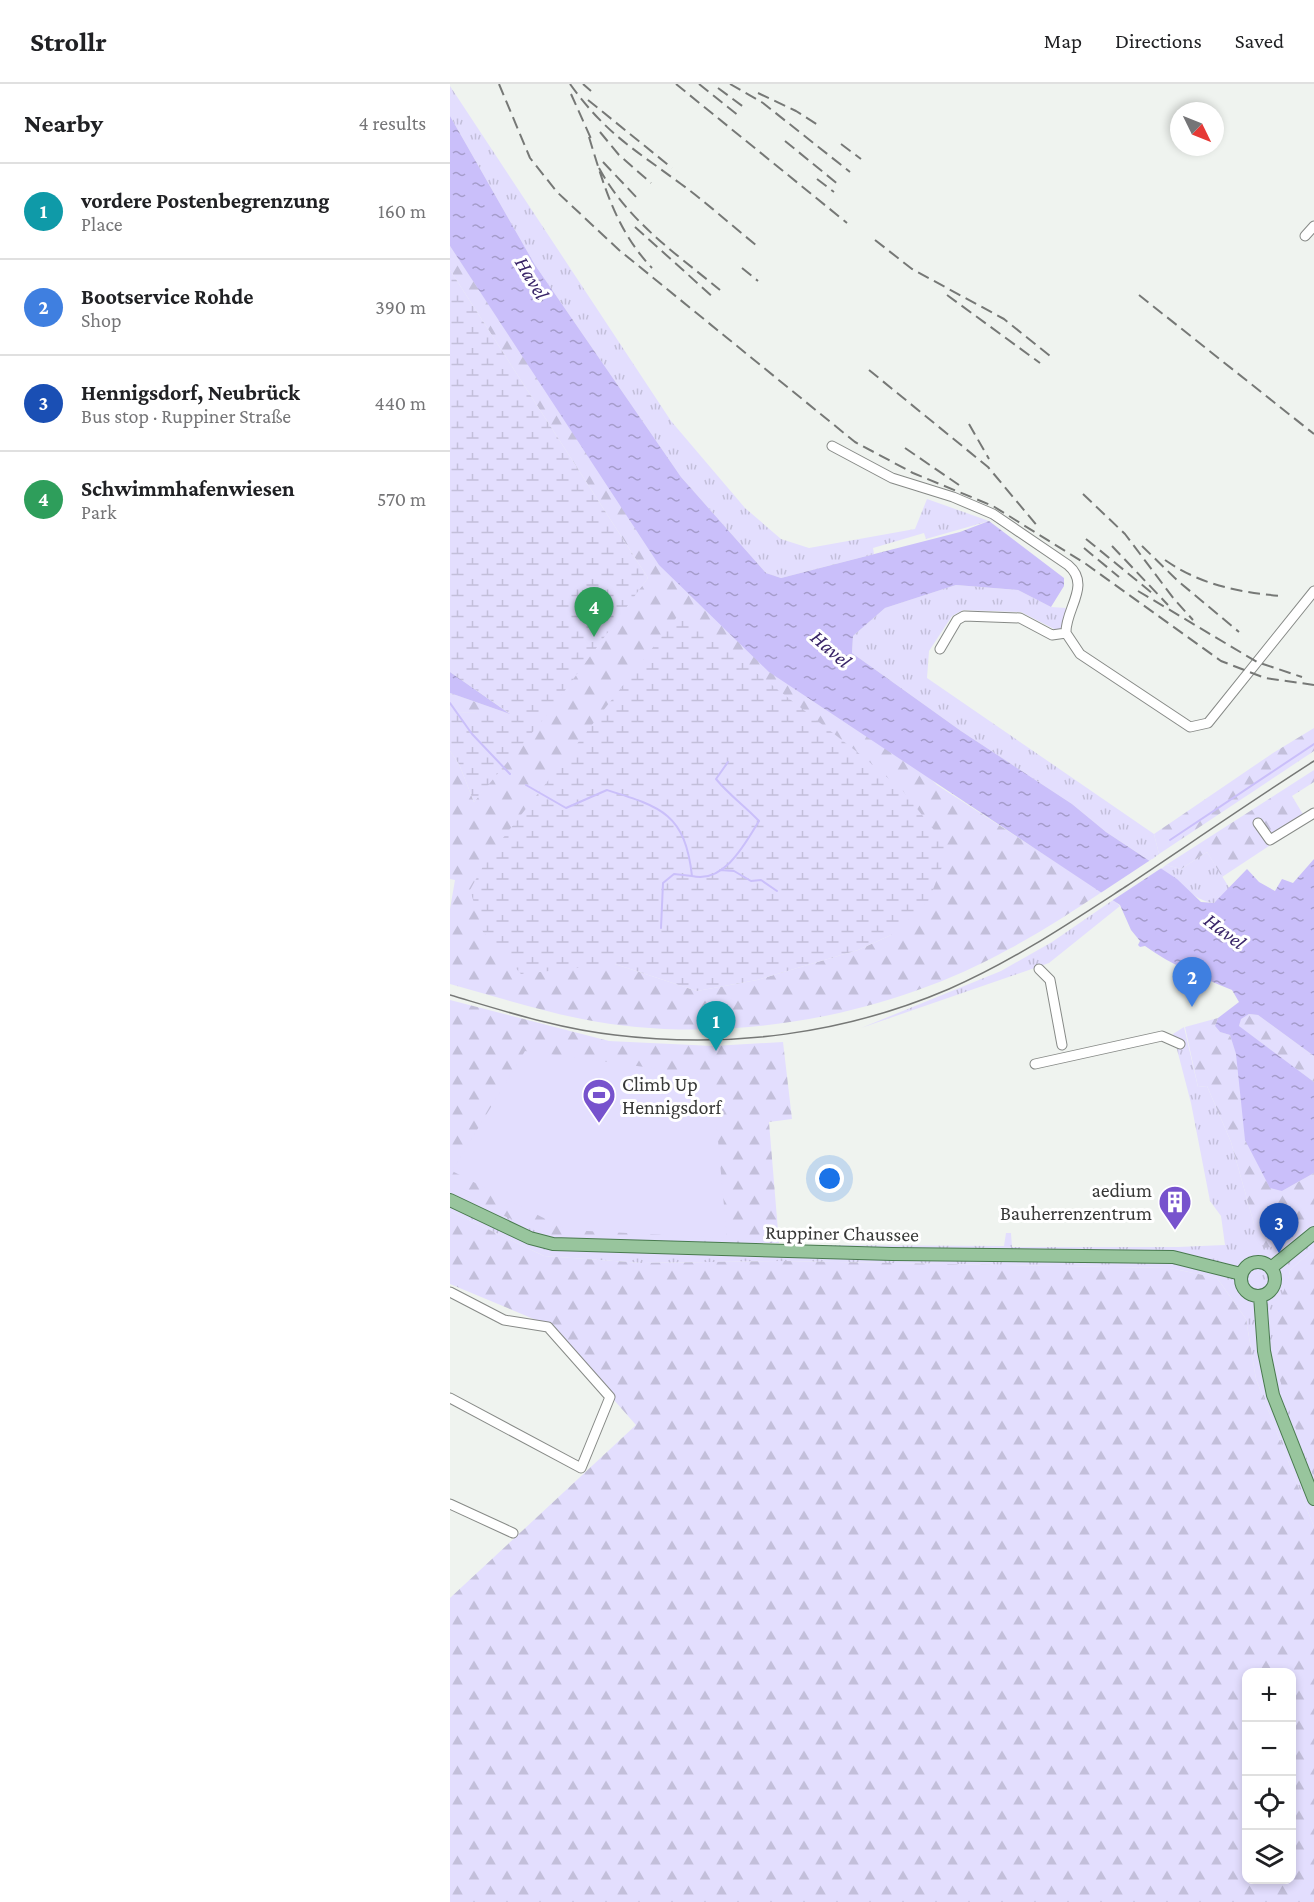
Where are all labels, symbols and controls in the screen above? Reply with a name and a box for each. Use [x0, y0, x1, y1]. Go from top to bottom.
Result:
text: Strollr [30, 26, 107, 57]
text: Map [1044, 29, 1082, 53]
text: Directions [1115, 29, 1202, 53]
text: Saved [1235, 29, 1284, 53]
north arrow [1170, 102, 1224, 156]
text: Nearby [24, 109, 103, 138]
text: 4 results [359, 112, 426, 134]
text: vordere Postenbegrenzung [81, 188, 329, 213]
text: 1 [40, 200, 47, 222]
text: 160 m [378, 200, 426, 222]
text: Place [81, 213, 123, 235]
water label: Havel [510, 252, 554, 304]
text: Bootservice Rohde [81, 284, 254, 309]
text: 2 [38, 296, 49, 318]
text: 390 m [375, 296, 426, 318]
text: Shop [81, 309, 122, 331]
text: Hennigsdorf, Neubrück [81, 380, 300, 405]
text: 3 [39, 392, 48, 414]
text: 440 m [374, 392, 426, 414]
text: Bus stop · Ruppiner Straße [81, 405, 291, 427]
text: Schwimmhafenwiesen [81, 476, 295, 501]
text: 4 [38, 488, 49, 510]
text: 570 m [377, 488, 426, 510]
text: Park [81, 501, 117, 523]
pin: 4 [574, 588, 614, 637]
water label: Havel [806, 625, 857, 674]
water label: Havel [1200, 908, 1251, 955]
pin: 2 [1172, 958, 1212, 1007]
pin: 1 [696, 1002, 736, 1051]
place label: Climb Up Hennigsdorf [622, 1073, 723, 1119]
sports icon: Climb Up Hennigsdorf [581, 1077, 617, 1124]
your location [815, 1164, 844, 1193]
place label: aedium Bauherrenzentrum [1000, 1179, 1152, 1224]
building icon: aedium Bauherrenzentrum [1157, 1184, 1193, 1231]
pin: 3 [1260, 1204, 1298, 1253]
street label: Ruppiner Chaussee [765, 1221, 919, 1246]
map controls [1242, 1668, 1296, 1884]
button: + [1242, 1668, 1296, 1722]
button: − [1242, 1722, 1296, 1776]
button: locate [1242, 1776, 1296, 1830]
button: layers [1242, 1830, 1296, 1884]

